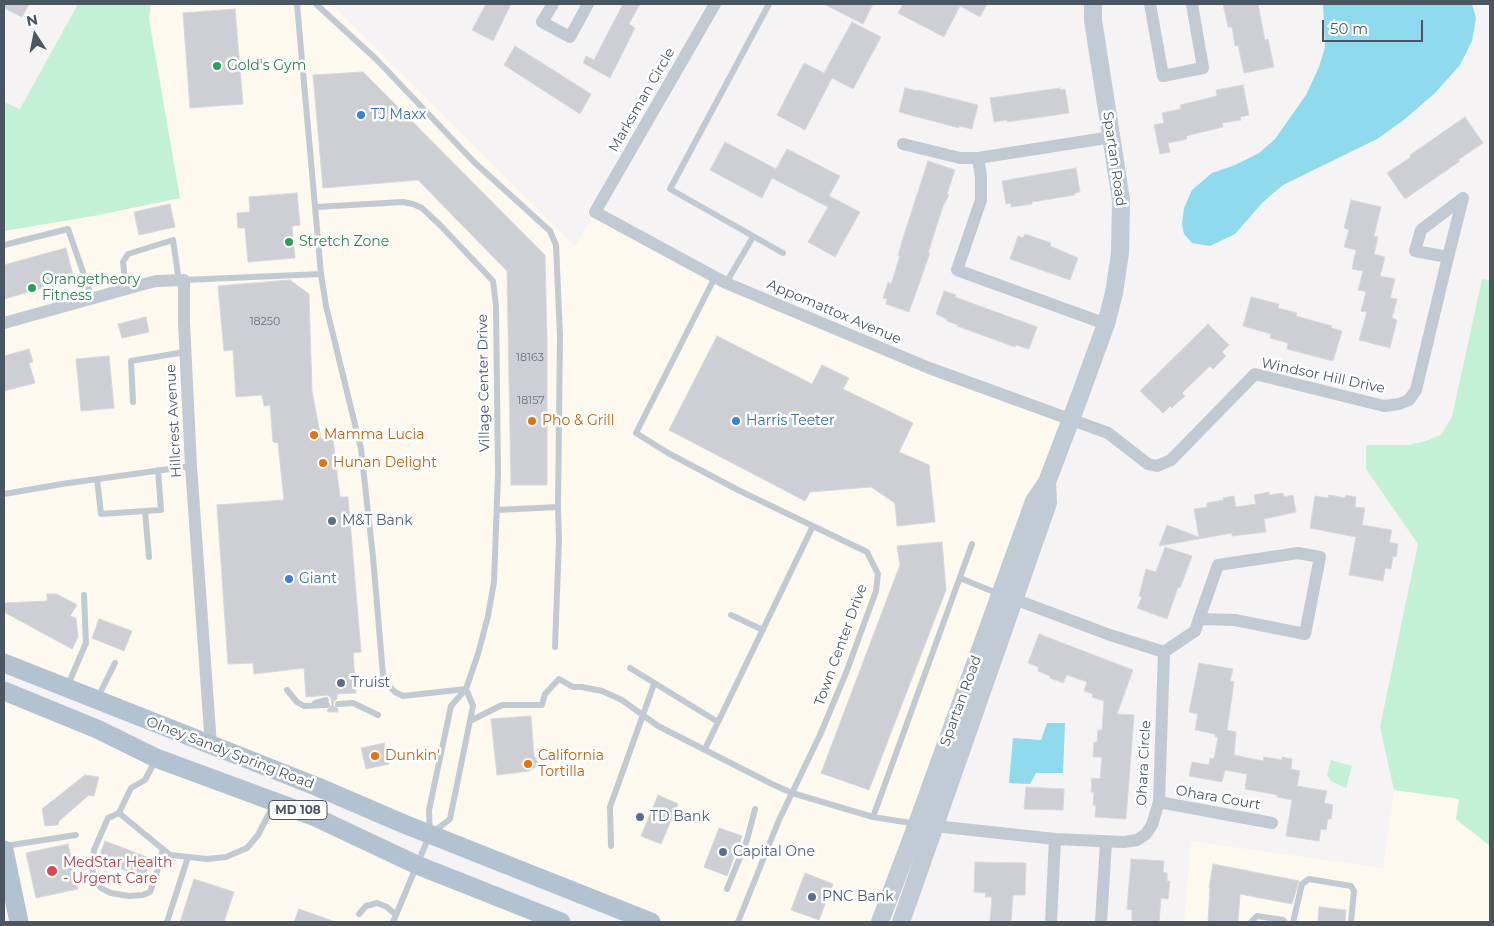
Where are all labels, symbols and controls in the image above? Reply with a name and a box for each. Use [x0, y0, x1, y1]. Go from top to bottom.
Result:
north arrow [10, 10, 60, 60]
text: N [25, 10, 39, 30]
scale bar [1324, 10, 1425, 42]
text: 50 m [1330, 19, 1368, 38]
street label: Marksman Circle [605, 45, 679, 155]
place label: Gold's Gym [227, 58, 306, 74]
marker: Gold's Gym [211, 60, 223, 72]
place label: TJ Maxx [371, 107, 426, 123]
marker: TJ Maxx [355, 109, 367, 121]
street label: Spartan Road [1099, 111, 1129, 207]
place label: Stretch Zone [299, 234, 389, 250]
marker: Stretch Zone [283, 236, 295, 248]
place label: Orangetheory Fitness [42, 272, 140, 304]
street label: Appomattox Avenue [764, 276, 904, 348]
marker: Orangetheory Fitness [26, 282, 38, 294]
street label: Village Center Drive [474, 314, 494, 452]
house number: 18250 [250, 315, 280, 329]
house number: 18163 [516, 351, 544, 365]
street label: Windsor Hill Drive [1260, 355, 1386, 397]
street label: Hillcrest Avenue [163, 364, 185, 478]
house number: 18157 [517, 394, 545, 408]
place label: Pho & Grill [542, 413, 615, 429]
place label: Harris Teeter [746, 413, 835, 429]
marker: Pho & Grill [526, 415, 538, 427]
marker: Harris Teeter [730, 415, 742, 427]
place label: Mamma Lucia [324, 427, 425, 443]
marker: Mamma Lucia [308, 429, 320, 441]
place label: Hunan Delight [333, 455, 437, 471]
marker: Hunan Delight [317, 457, 329, 469]
place label: M&T Bank [342, 513, 413, 529]
marker: M&T Bank [326, 515, 338, 527]
place label: Giant [299, 571, 337, 587]
marker: Giant [283, 573, 295, 585]
street label: Town Center Drive [811, 582, 871, 708]
street label: Spartan Road [937, 653, 985, 749]
place label: Truist [351, 675, 390, 691]
marker: Truist [335, 677, 347, 689]
street label: Olney Sandy Spring Road [144, 713, 316, 793]
street label: Ohara Circle [1133, 720, 1155, 806]
place label: Dunkin' [385, 748, 440, 764]
place label: California Tortilla [538, 748, 604, 780]
marker: Dunkin' [369, 750, 381, 762]
marker: California Tortilla [522, 758, 534, 770]
street label: Ohara Court [1174, 782, 1262, 814]
road number: MD 108 [269, 800, 327, 820]
place label: TD Bank [650, 809, 710, 825]
marker: TD Bank [634, 811, 646, 823]
place label: Capital One [733, 844, 815, 860]
marker: Capital One [717, 846, 729, 858]
place label: MedStar Health - Urgent Care [63, 855, 173, 888]
marker: MedStar Health - Urgent Care [45, 864, 59, 878]
place label: PNC Bank [822, 889, 894, 905]
marker: PNC Bank [806, 891, 818, 903]

